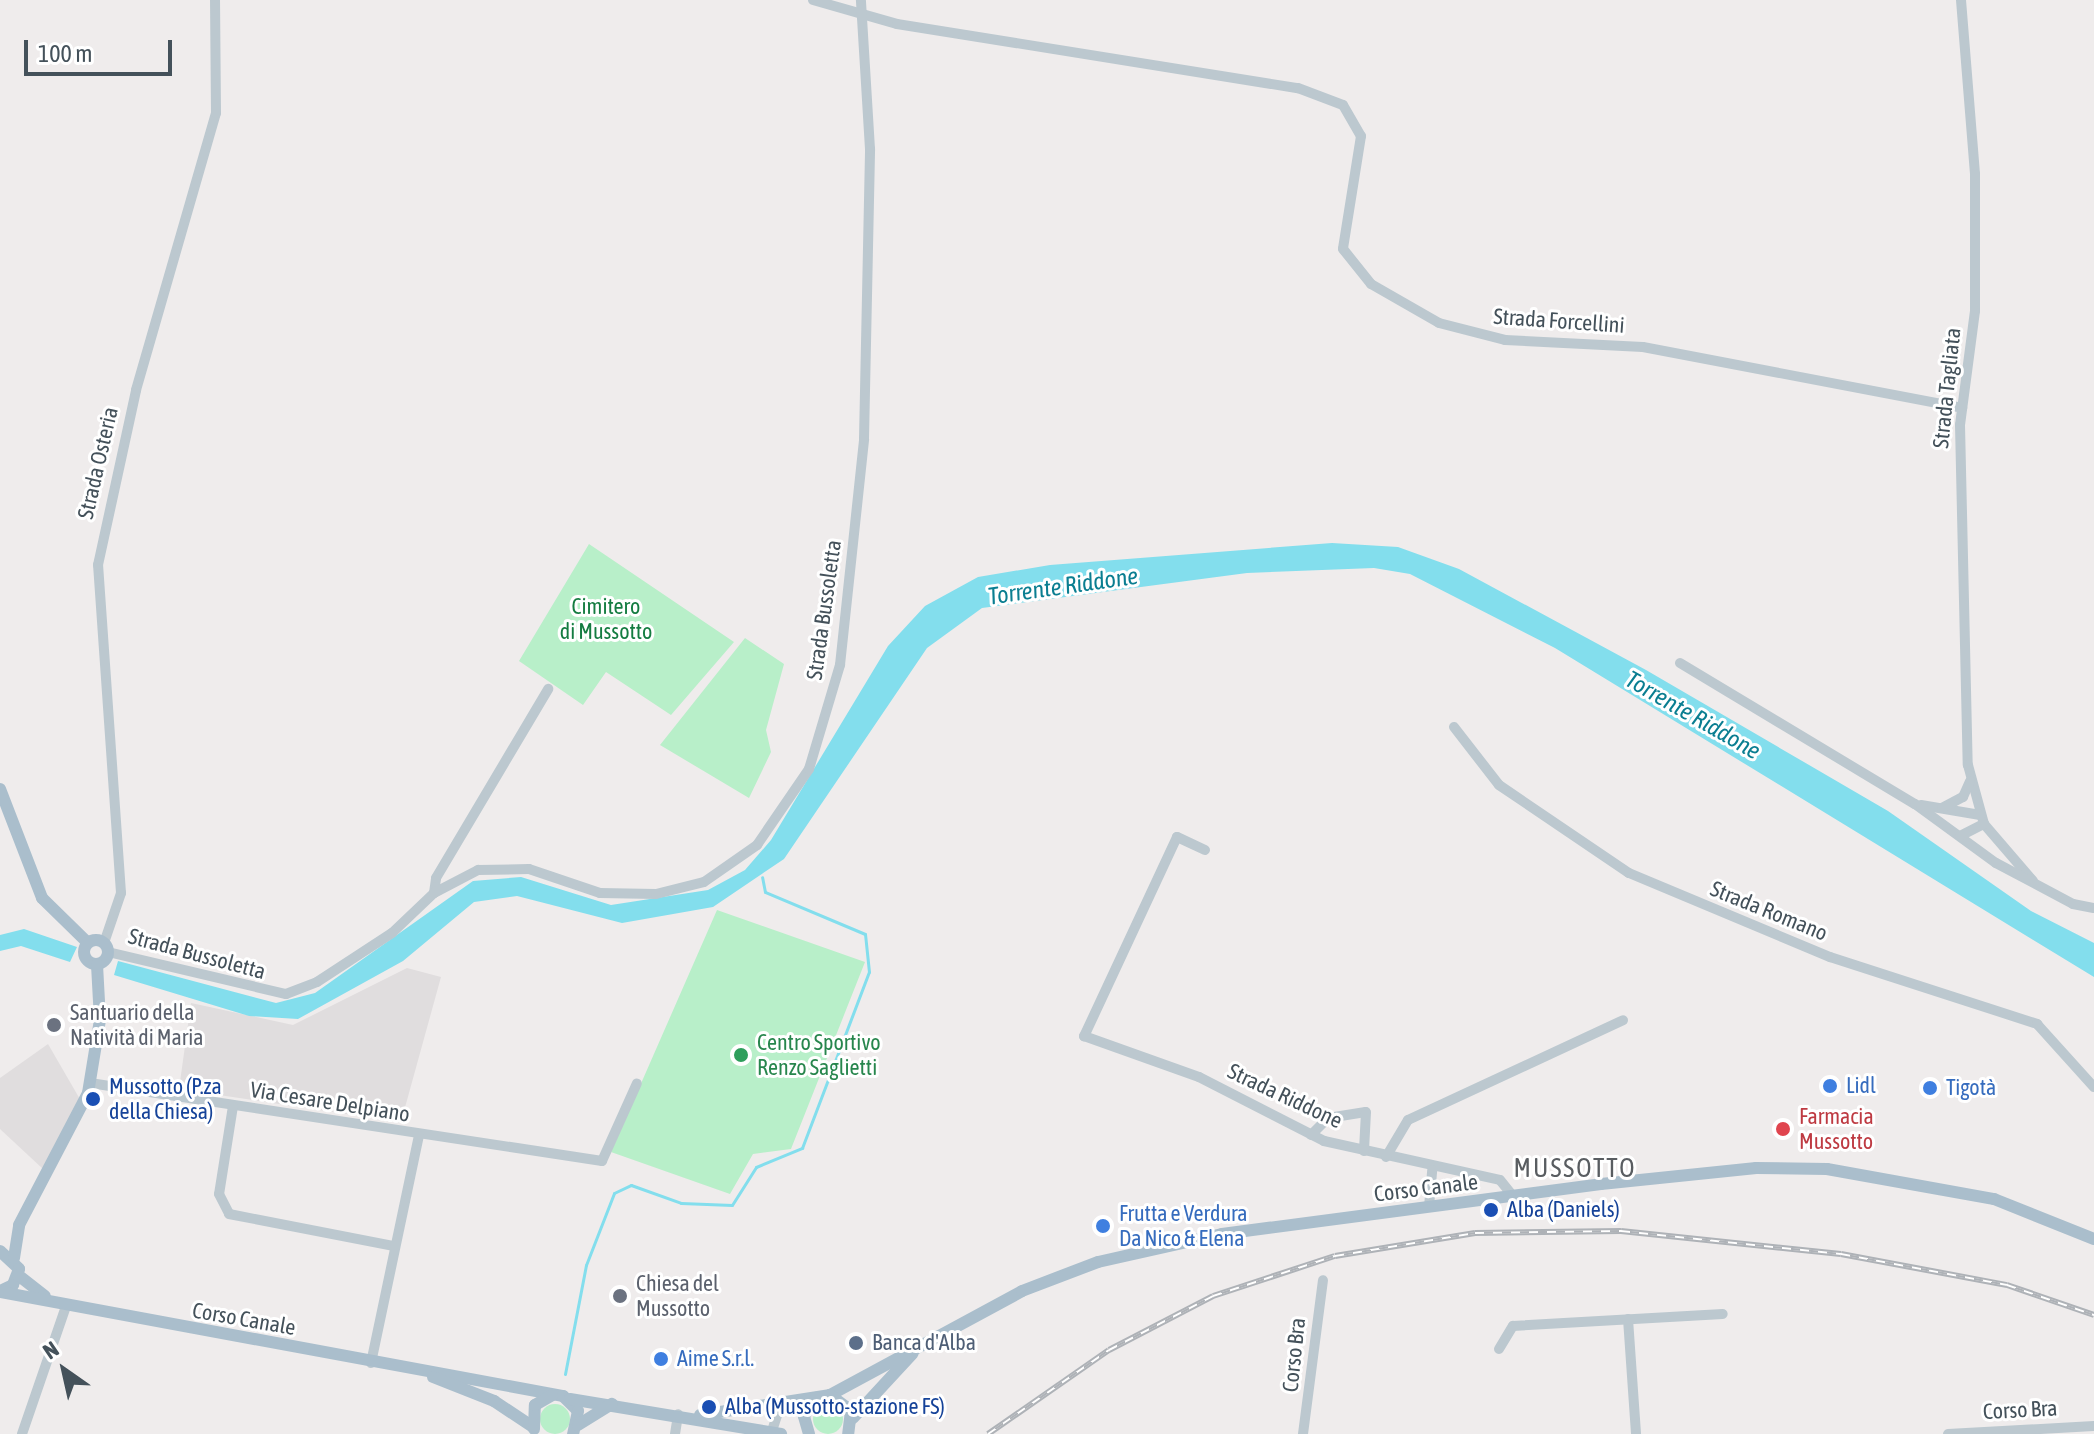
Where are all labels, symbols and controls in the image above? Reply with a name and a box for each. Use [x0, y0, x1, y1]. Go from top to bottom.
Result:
scale bar [28, 24, 176, 74]
text: 100 m [38, 40, 92, 67]
street label: Strada Forcellini [1493, 303, 1625, 339]
street label: Strada Tagliata [1928, 326, 1966, 450]
street label: Strada Osteria [72, 404, 124, 522]
street label: Strada Bussoletta [801, 538, 847, 682]
water label: Torrente Riddone [986, 561, 1140, 611]
park label: Cimitero di Mussotto [560, 593, 652, 644]
water label: Torrente Riddone [1620, 665, 1766, 765]
street label: Strada Romano [1707, 876, 1831, 946]
street label: Strada Bussoletta [126, 923, 268, 985]
place label: Santuario della Natività di Maria [70, 999, 204, 1050]
marker: Santuario della Natività di Maria [45, 1016, 63, 1034]
place label: Centro Sportivo Renzo Saglietti [757, 1029, 881, 1080]
marker: Centro Sportivo Renzo Saglietti [732, 1046, 750, 1064]
street label: Strada Riddone [1223, 1058, 1347, 1134]
place label: Mussotto (P.za della Chiesa) [109, 1073, 222, 1124]
place label: Lidl [1846, 1073, 1876, 1099]
place label: Tigotà [1946, 1075, 1996, 1101]
street label: Via Cesare Delpiano [248, 1076, 412, 1128]
marker: Lidl [1821, 1077, 1839, 1095]
marker: Tigotà [1921, 1079, 1939, 1097]
marker: Mussotto (P.za della Chiesa) [84, 1090, 102, 1108]
place label: Farmacia Mussotto [1799, 1103, 1874, 1154]
marker: Farmacia Mussotto [1774, 1120, 1792, 1138]
district label: MUSSOTTO [1514, 1153, 1636, 1185]
street label: Corso Canale [1373, 1169, 1479, 1207]
place label: Alba (Daniels) [1507, 1197, 1620, 1223]
place label: Frutta e Verdura Da Nico & Elena [1119, 1200, 1247, 1252]
marker: Alba (Daniels) [1482, 1201, 1500, 1219]
marker: Frutta e Verdura Da Nico & Elena [1094, 1217, 1112, 1235]
place label: Chiesa del Mussotto [636, 1270, 719, 1322]
marker: Chiesa del Mussotto [611, 1287, 629, 1305]
street label: Corso Canale [190, 1297, 298, 1341]
street label: Corso Bra [1277, 1317, 1311, 1393]
north arrow [24, 1330, 104, 1410]
place label: Banca d'Alba [872, 1330, 976, 1356]
marker: Banca d'Alba [847, 1334, 865, 1352]
text: N [38, 1336, 63, 1365]
place label: Aime S.r.l. [677, 1346, 754, 1372]
marker: Aime S.r.l. [652, 1350, 670, 1368]
place label: Alba (Mussotto-stazione FS) [725, 1394, 945, 1420]
street label: Corso Bra [1982, 1395, 2058, 1425]
marker: Alba (Mussotto-stazione FS) [700, 1398, 718, 1416]

